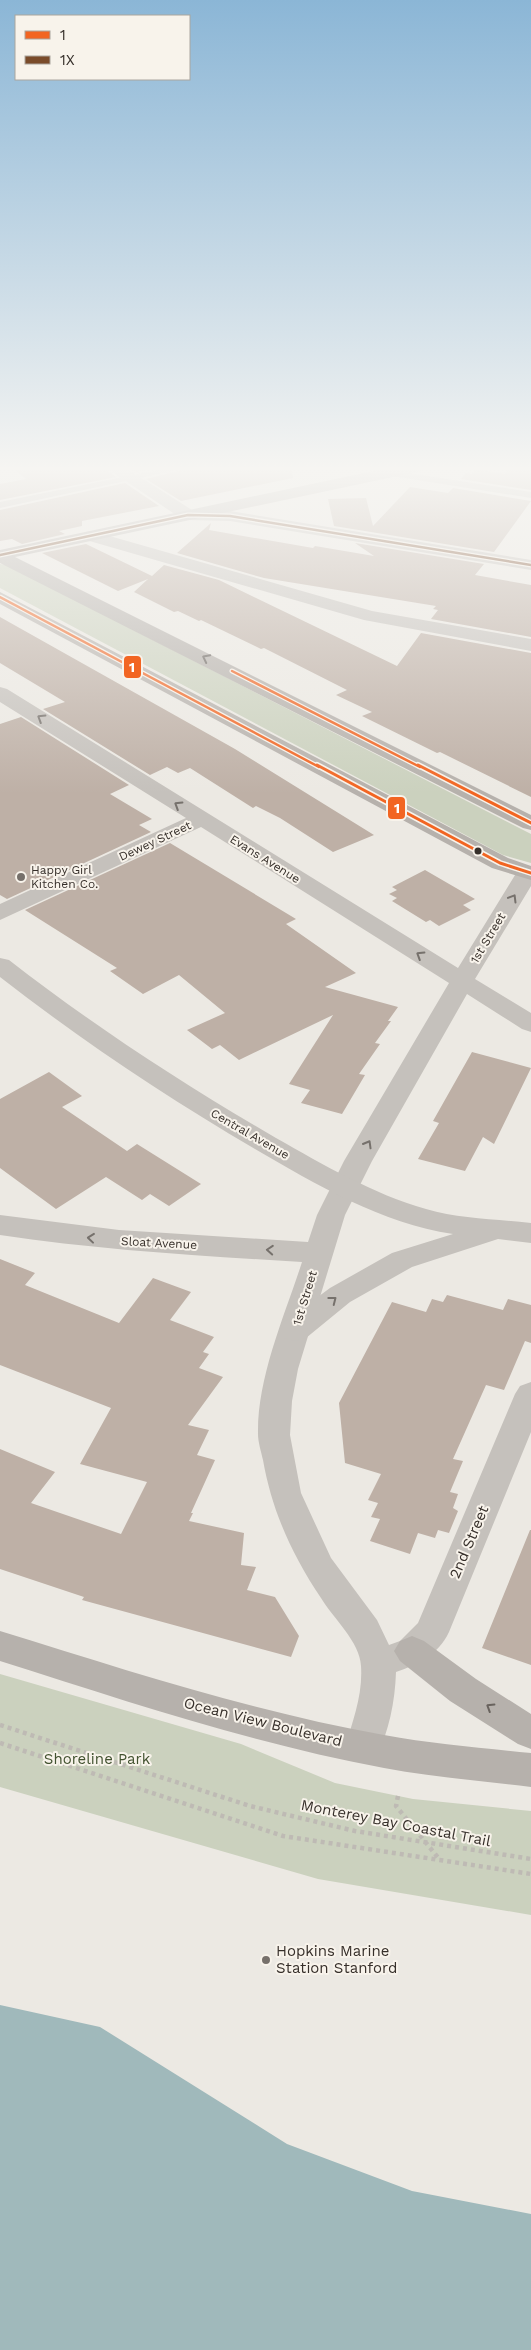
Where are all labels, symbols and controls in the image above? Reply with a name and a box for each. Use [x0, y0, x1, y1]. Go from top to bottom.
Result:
legend [15, 15, 190, 80]
text: 1 [60, 26, 66, 44]
text: 1X [60, 51, 75, 69]
one-way arrow [203, 654, 212, 664]
line badge: 1 [123, 655, 142, 679]
text: 1 [129, 659, 135, 675]
one-way arrow [37, 715, 46, 725]
line badge: 1 [387, 796, 406, 820]
text: 1 [394, 800, 400, 816]
one-way arrow [175, 801, 184, 811]
street label: Dewey Street [117, 818, 193, 864]
street label: Evans Avenue [227, 832, 303, 886]
unlabelled marker [473, 846, 483, 856]
place label: Happy Girl Kitchen Co. [31, 863, 98, 891]
marker: Happy Girl Kitchen Co. [15, 871, 27, 883]
one-way arrow [506, 895, 516, 904]
street label: 1st Street [468, 910, 508, 966]
one-way arrow [417, 952, 426, 962]
street label: Central Avenue [208, 1106, 292, 1162]
one-way arrow [362, 1140, 372, 1149]
one-way arrow [87, 1233, 95, 1244]
street label: Sloat Avenue [121, 1234, 197, 1252]
one-way arrow [266, 1244, 274, 1255]
street label: 1st Street [290, 1269, 320, 1327]
one-way arrow [328, 1297, 337, 1306]
street label: 2nd Street [446, 1502, 493, 1581]
street label: Ocean View Boulevard [182, 1694, 344, 1750]
one-way arrow [486, 1703, 495, 1713]
park label: Shoreline Park [44, 1750, 151, 1768]
street label: Monterey Bay Coastal Trail [300, 1796, 493, 1850]
place label: Hopkins Marine Station Stanford [276, 1942, 397, 1977]
marker: Hopkins Marine Station Stanford [260, 1954, 272, 1966]

